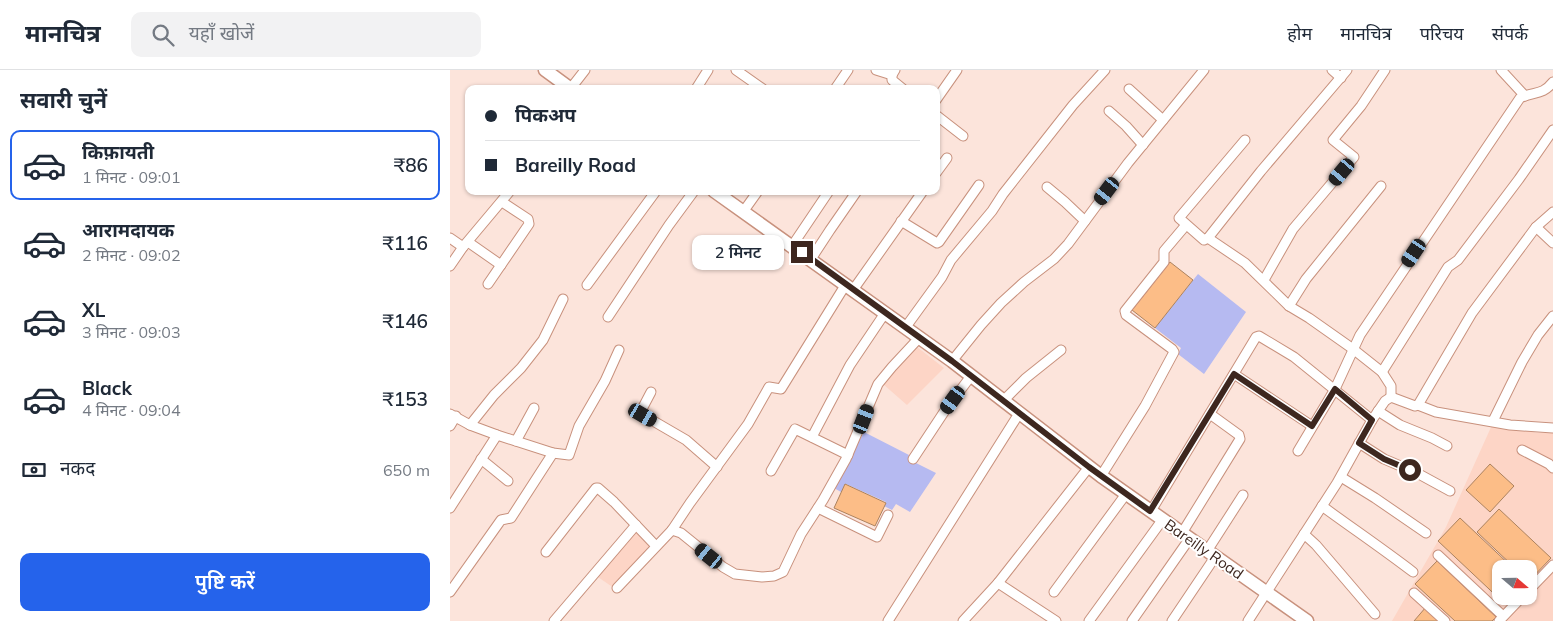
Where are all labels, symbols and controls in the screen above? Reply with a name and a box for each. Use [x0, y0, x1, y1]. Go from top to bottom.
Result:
search box [131, 12, 481, 57]
text: मानचित्र [25, 18, 101, 48]
icon: search [149, 21, 177, 49]
text: यहाँ खोजें [189, 21, 254, 45]
text: होम [1287, 22, 1312, 45]
text: मानचित्र [1340, 22, 1392, 45]
text: परिचय [1420, 22, 1464, 45]
text: संपर्क [1492, 22, 1528, 45]
text: सवारी चुनें [20, 86, 107, 114]
text: पिकअप [515, 103, 576, 127]
text: किफ़ायती [82, 140, 154, 164]
icon: car [22, 143, 67, 188]
text: ₹86 [394, 153, 428, 177]
text: Bareilly Road [515, 153, 636, 177]
car [1326, 156, 1357, 188]
text: 1 मिनट · 09:01 [82, 167, 181, 187]
car [1091, 175, 1122, 207]
text: आरामदायक [82, 218, 174, 242]
icon: car [22, 221, 67, 266]
text: ₹116 [382, 231, 428, 255]
callout: 2 मिनट [692, 234, 784, 270]
car [1399, 236, 1428, 270]
route end [791, 241, 813, 263]
text: 2 मिनट [715, 242, 761, 262]
text: 2 मिनट · 09:02 [82, 245, 181, 265]
text: XL [82, 298, 105, 322]
icon: car [22, 299, 67, 344]
text: ₹146 [382, 309, 428, 333]
text: 3 मिनट · 09:03 [82, 322, 181, 342]
text: Black [82, 376, 132, 400]
icon: car [22, 377, 67, 422]
car [938, 383, 967, 417]
text: ₹153 [382, 387, 428, 411]
text: 4 मिनट · 09:04 [82, 400, 181, 420]
car [626, 401, 659, 429]
car [851, 402, 876, 436]
icon: cash [20, 456, 48, 484]
text: नकद [60, 456, 95, 480]
route start [1399, 459, 1421, 481]
text: 650 m [383, 460, 430, 480]
street label: Bareilly Road [1161, 515, 1247, 583]
car [692, 541, 725, 571]
button: पुष्टि करें [20, 553, 430, 611]
north arrow [1492, 560, 1538, 605]
map controls [1492, 560, 1537, 605]

